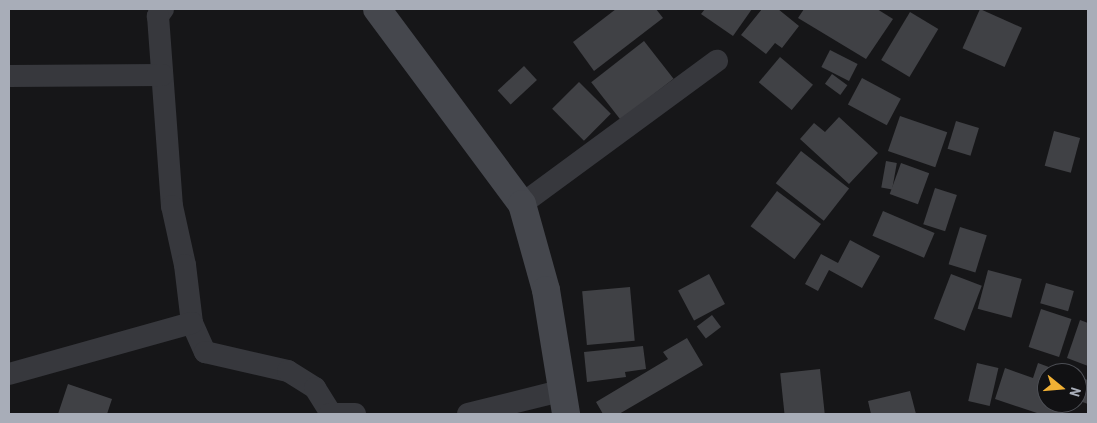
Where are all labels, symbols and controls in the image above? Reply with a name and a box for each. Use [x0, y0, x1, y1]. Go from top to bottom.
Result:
north arrow [1037, 363, 1087, 413]
text: N [1066, 386, 1084, 399]

